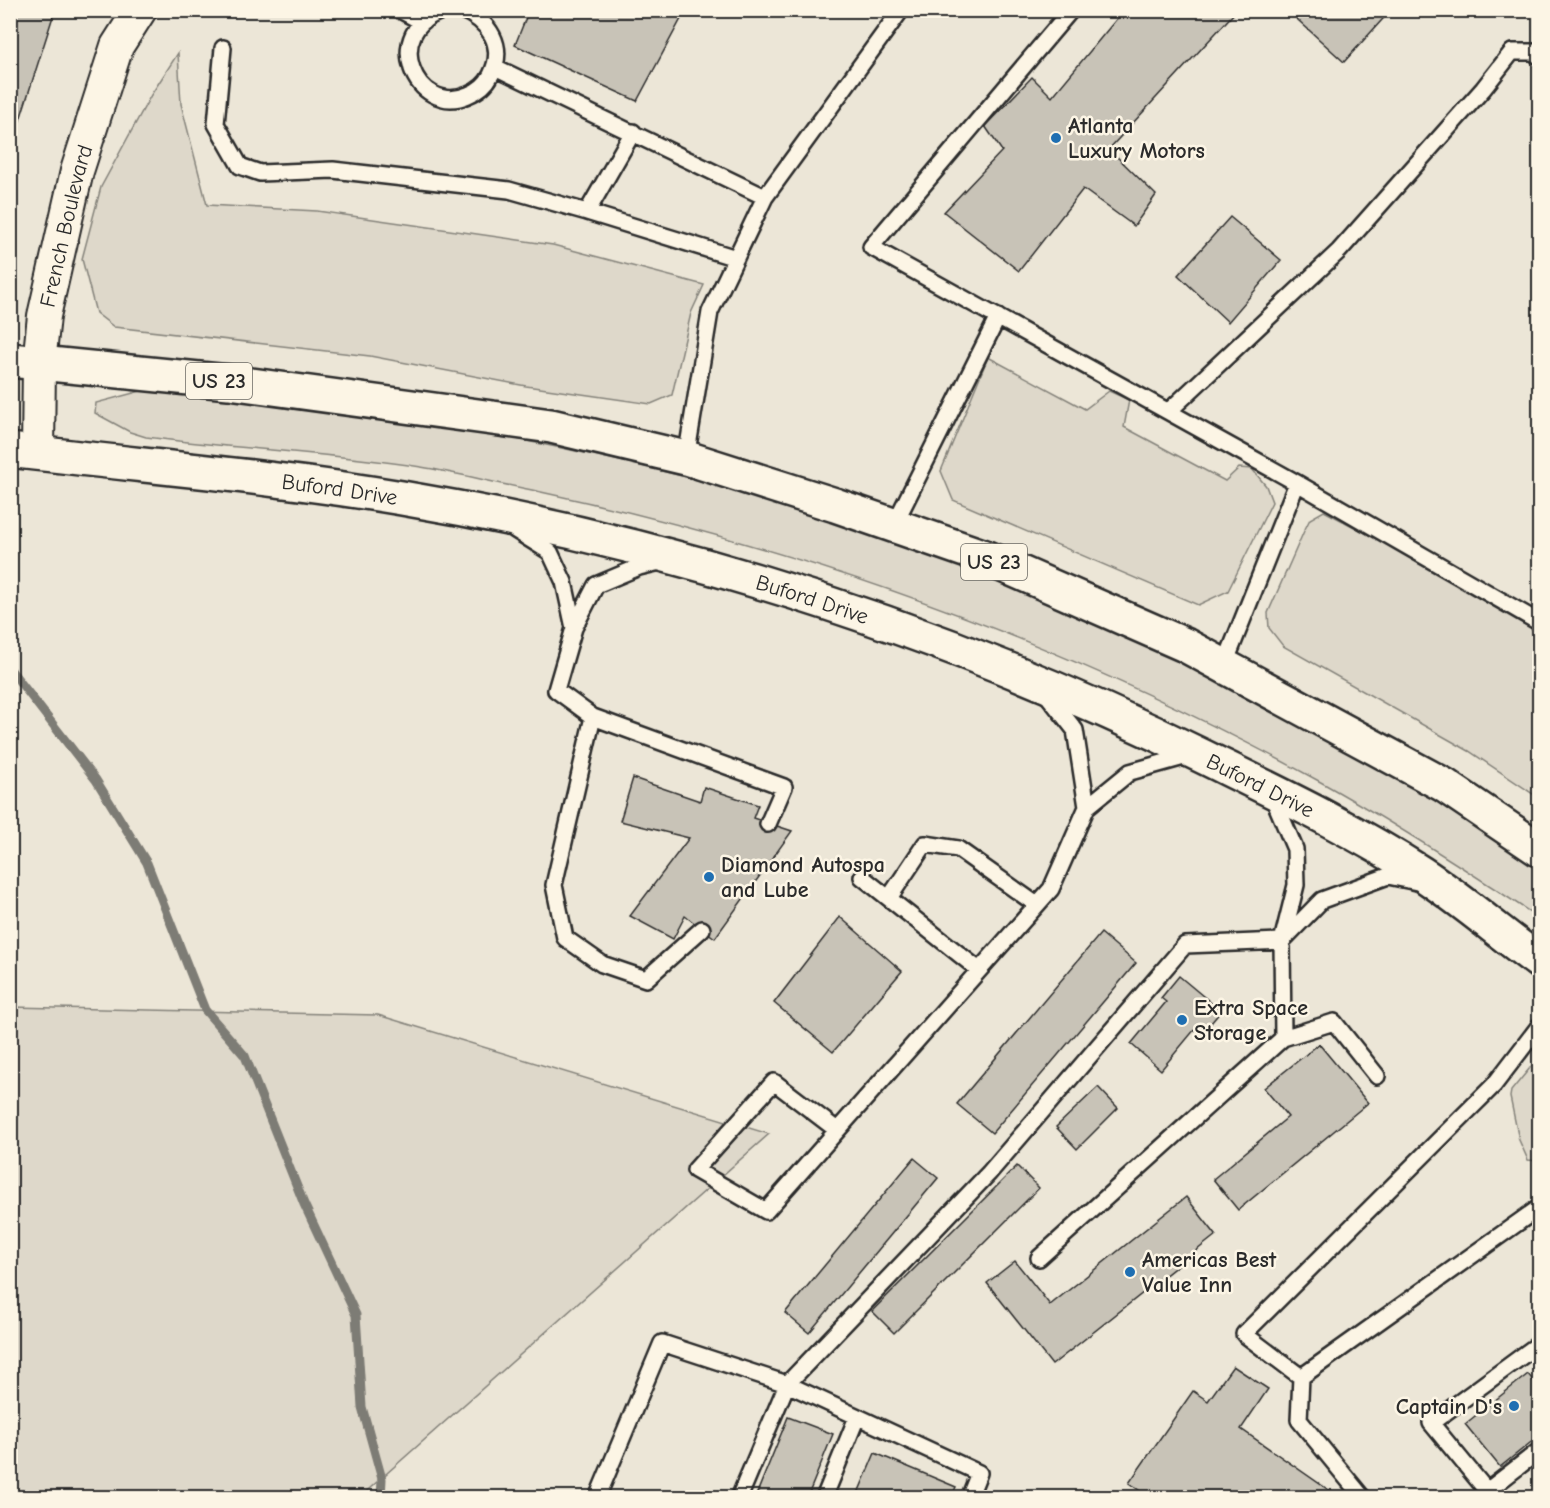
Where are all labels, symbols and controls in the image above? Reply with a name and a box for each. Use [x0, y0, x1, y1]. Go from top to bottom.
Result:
place label: Atlanta Luxury Motors [1068, 113, 1205, 164]
marker: Atlanta Luxury Motors [1049, 131, 1063, 145]
street label: French Boulevard [34, 141, 99, 310]
road number: US 23 [186, 363, 252, 399]
street label: Buford Drive [280, 469, 399, 511]
road number: US 23 [961, 544, 1027, 580]
street label: Buford Drive [753, 569, 872, 630]
street label: Buford Drive [1202, 748, 1318, 824]
place label: Diamond Autospa and Lube [721, 852, 885, 903]
marker: Diamond Autospa and Lube [702, 870, 716, 884]
place label: Extra Space Storage [1194, 995, 1308, 1046]
marker: Extra Space Storage [1175, 1013, 1189, 1027]
place label: Americas Best Value Inn [1142, 1247, 1277, 1298]
marker: Americas Best Value Inn [1123, 1265, 1137, 1279]
place label: Captain D's [1396, 1394, 1502, 1420]
marker: Captain D's [1507, 1399, 1521, 1413]

